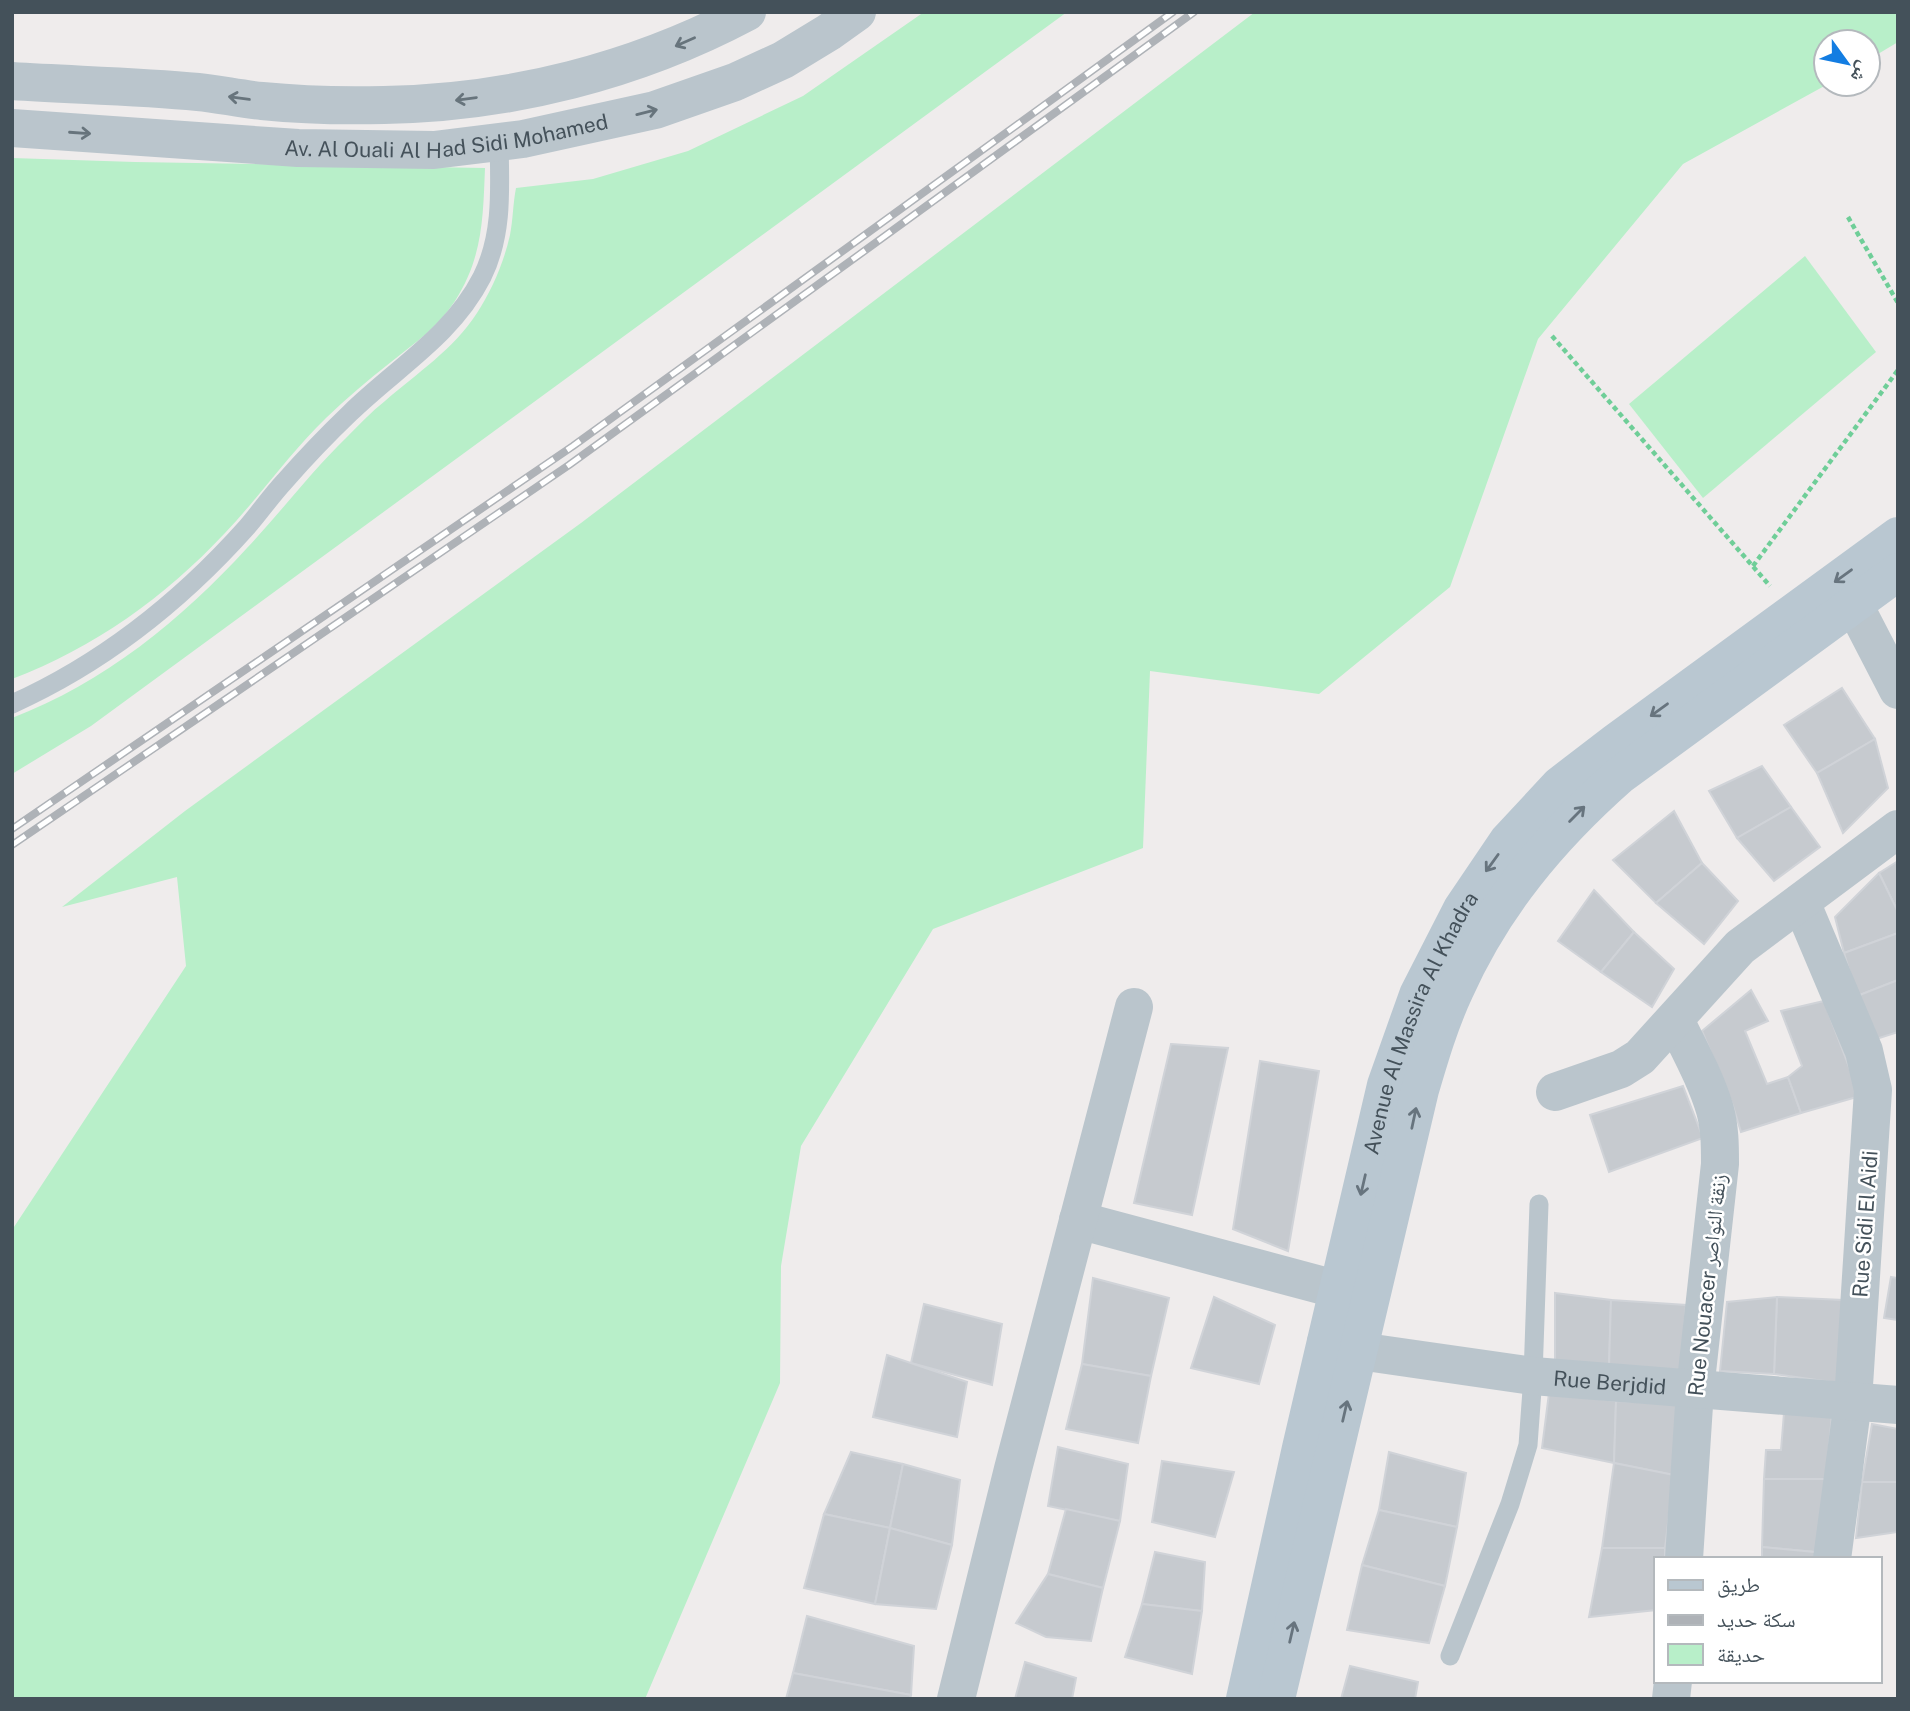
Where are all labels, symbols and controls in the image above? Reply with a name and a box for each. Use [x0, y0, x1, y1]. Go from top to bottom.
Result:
north arrow [1812, 28, 1882, 98]
one-way arrow [675, 36, 696, 49]
text: ش [1846, 57, 1876, 87]
one-way arrow [228, 91, 251, 104]
one-way arrow [455, 93, 478, 106]
one-way arrow [635, 105, 658, 118]
street label: Av. Al Ouali Al Had Sidi Mohamed [284, 108, 610, 163]
one-way arrow [69, 126, 92, 139]
one-way arrow [1834, 569, 1852, 584]
one-way arrow [1650, 703, 1669, 717]
one-way arrow [1568, 806, 1585, 823]
one-way arrow [1484, 853, 1499, 871]
street label: Avenue Al Massira Al Khadra [1358, 887, 1483, 1157]
one-way arrow [1407, 1107, 1421, 1130]
street label: Rue Sidi El Aidi [1847, 1150, 1883, 1298]
one-way arrow [1356, 1173, 1369, 1196]
street label: Rue Nouacer زنقة النواصر [1683, 1173, 1731, 1397]
street label: Rue Berjdid [1552, 1365, 1667, 1399]
one-way arrow [1339, 1400, 1352, 1423]
legend [1654, 1557, 1882, 1683]
text: طريق [1717, 1572, 1760, 1598]
text: سكة حديد [1717, 1607, 1796, 1632]
one-way arrow [1286, 1621, 1299, 1644]
text: حديقة [1717, 1642, 1765, 1667]

